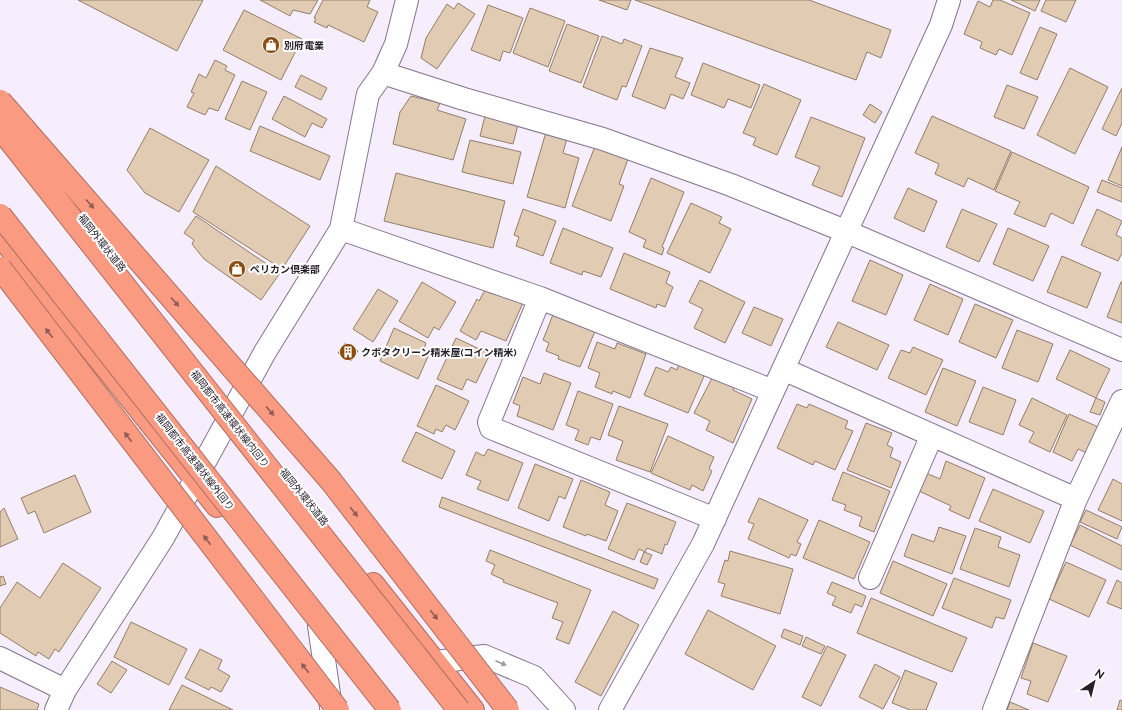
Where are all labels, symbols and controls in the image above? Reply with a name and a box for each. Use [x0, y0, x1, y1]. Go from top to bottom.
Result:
shop icon: 別府電業 [261, 35, 281, 55]
place label: 別府電業 [284, 40, 324, 51]
one-way arrow [85, 199, 94, 210]
street label: 福岡外環状道路 [76, 212, 128, 274]
shop icon: ペリカン倶楽部 [227, 259, 247, 279]
place label: ペリカン倶楽部 [250, 264, 320, 275]
one-way arrow [171, 297, 180, 308]
one-way arrow [45, 328, 53, 338]
building icon: クボタクリーン精米屋(コイン精米) [338, 342, 358, 362]
place label: クボタクリーン精米屋(コイン精米) [361, 347, 517, 358]
street label: 福岡都市高速環状線内回り [189, 368, 271, 470]
one-way arrow [265, 406, 274, 416]
street label: 福岡都市高速環状線外回り [154, 411, 236, 513]
one-way arrow [124, 431, 132, 442]
street label: 福岡外環状道路 [278, 466, 330, 528]
one-way arrow [350, 507, 359, 518]
one-way arrow [203, 535, 211, 545]
one-way arrow [430, 609, 438, 620]
one-way arrow [496, 661, 508, 667]
north arrow [1074, 662, 1114, 702]
one-way arrow [301, 663, 309, 674]
text: N [1092, 666, 1107, 682]

